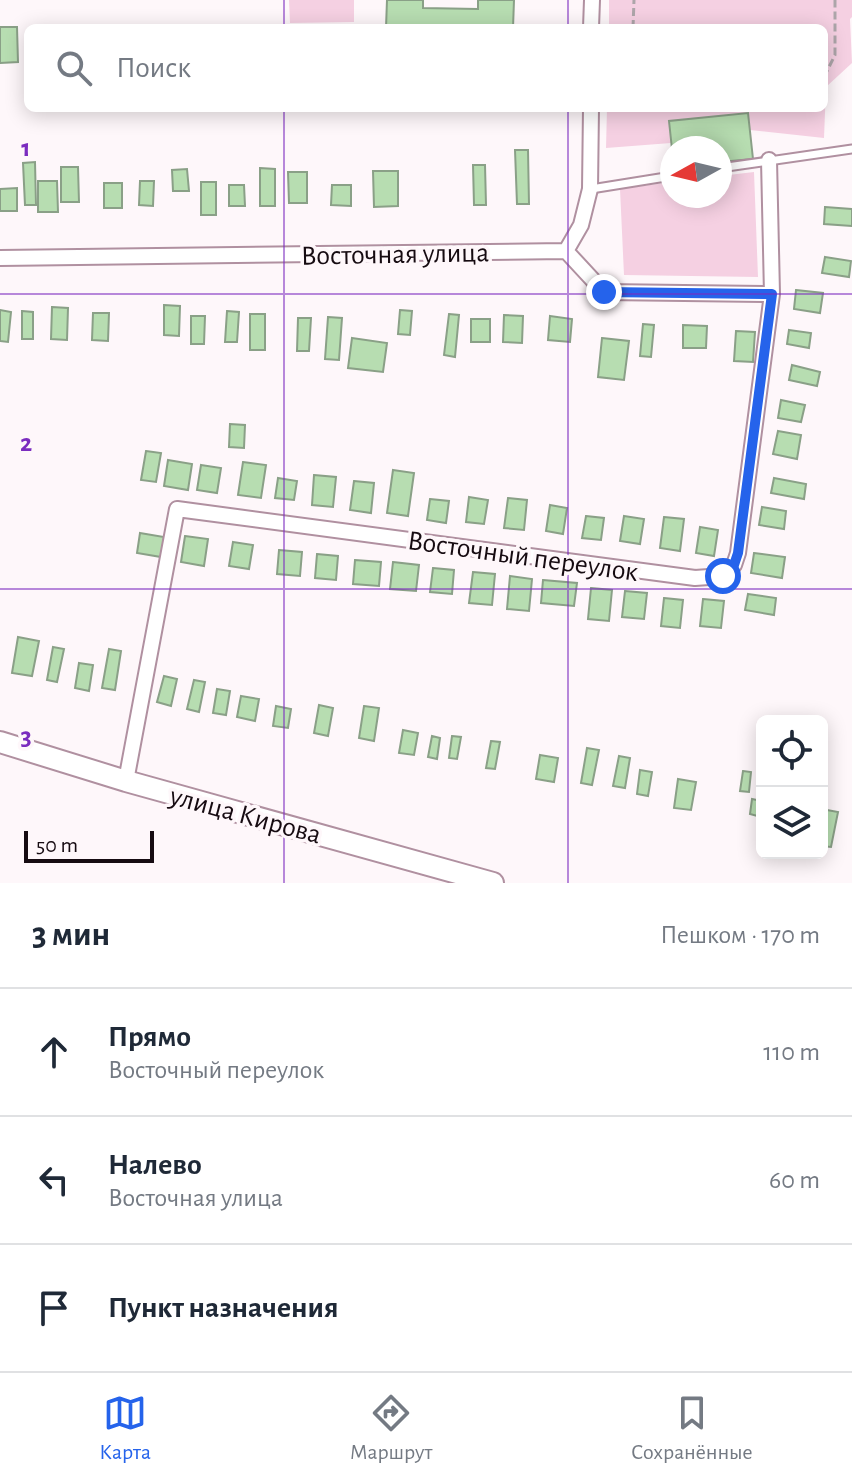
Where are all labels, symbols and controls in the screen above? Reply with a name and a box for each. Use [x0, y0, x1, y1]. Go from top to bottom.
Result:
search box [24, 24, 828, 112]
icon: search [52, 46, 96, 90]
text: Поиск [116, 53, 191, 83]
text: 1 [21, 135, 31, 161]
north arrow [660, 136, 732, 208]
street label: Восточная улица [301, 239, 490, 271]
route end [586, 274, 622, 310]
text: 2 [20, 430, 32, 456]
street label: Восточный переулок [406, 527, 640, 587]
route start [705, 558, 741, 594]
map controls [756, 715, 828, 859]
button: locate [756, 715, 828, 787]
text: 3 [20, 724, 32, 750]
street label: улица Кирова [166, 782, 324, 850]
button: layers [756, 787, 828, 859]
scale bar [24, 827, 154, 863]
text: 50 m [36, 834, 78, 856]
text: 3 мин [32, 918, 110, 952]
text: Пешком · 170 m [660, 922, 820, 948]
text: Прямо [108, 1022, 191, 1052]
icon: ahead [32, 1030, 76, 1074]
text: 110 m [763, 1039, 820, 1065]
text: Восточный переулок [108, 1057, 324, 1083]
text: Налево [108, 1150, 202, 1180]
icon: left [32, 1158, 76, 1202]
text: 60 m [769, 1167, 820, 1193]
text: Восточная улица [108, 1185, 283, 1211]
icon: arrive [32, 1286, 76, 1330]
text: Пункт назначения [108, 1293, 339, 1323]
tab: Карта [99, 1391, 151, 1465]
tab: Маршрут [350, 1391, 432, 1465]
tab: Сохранённые [631, 1391, 753, 1465]

